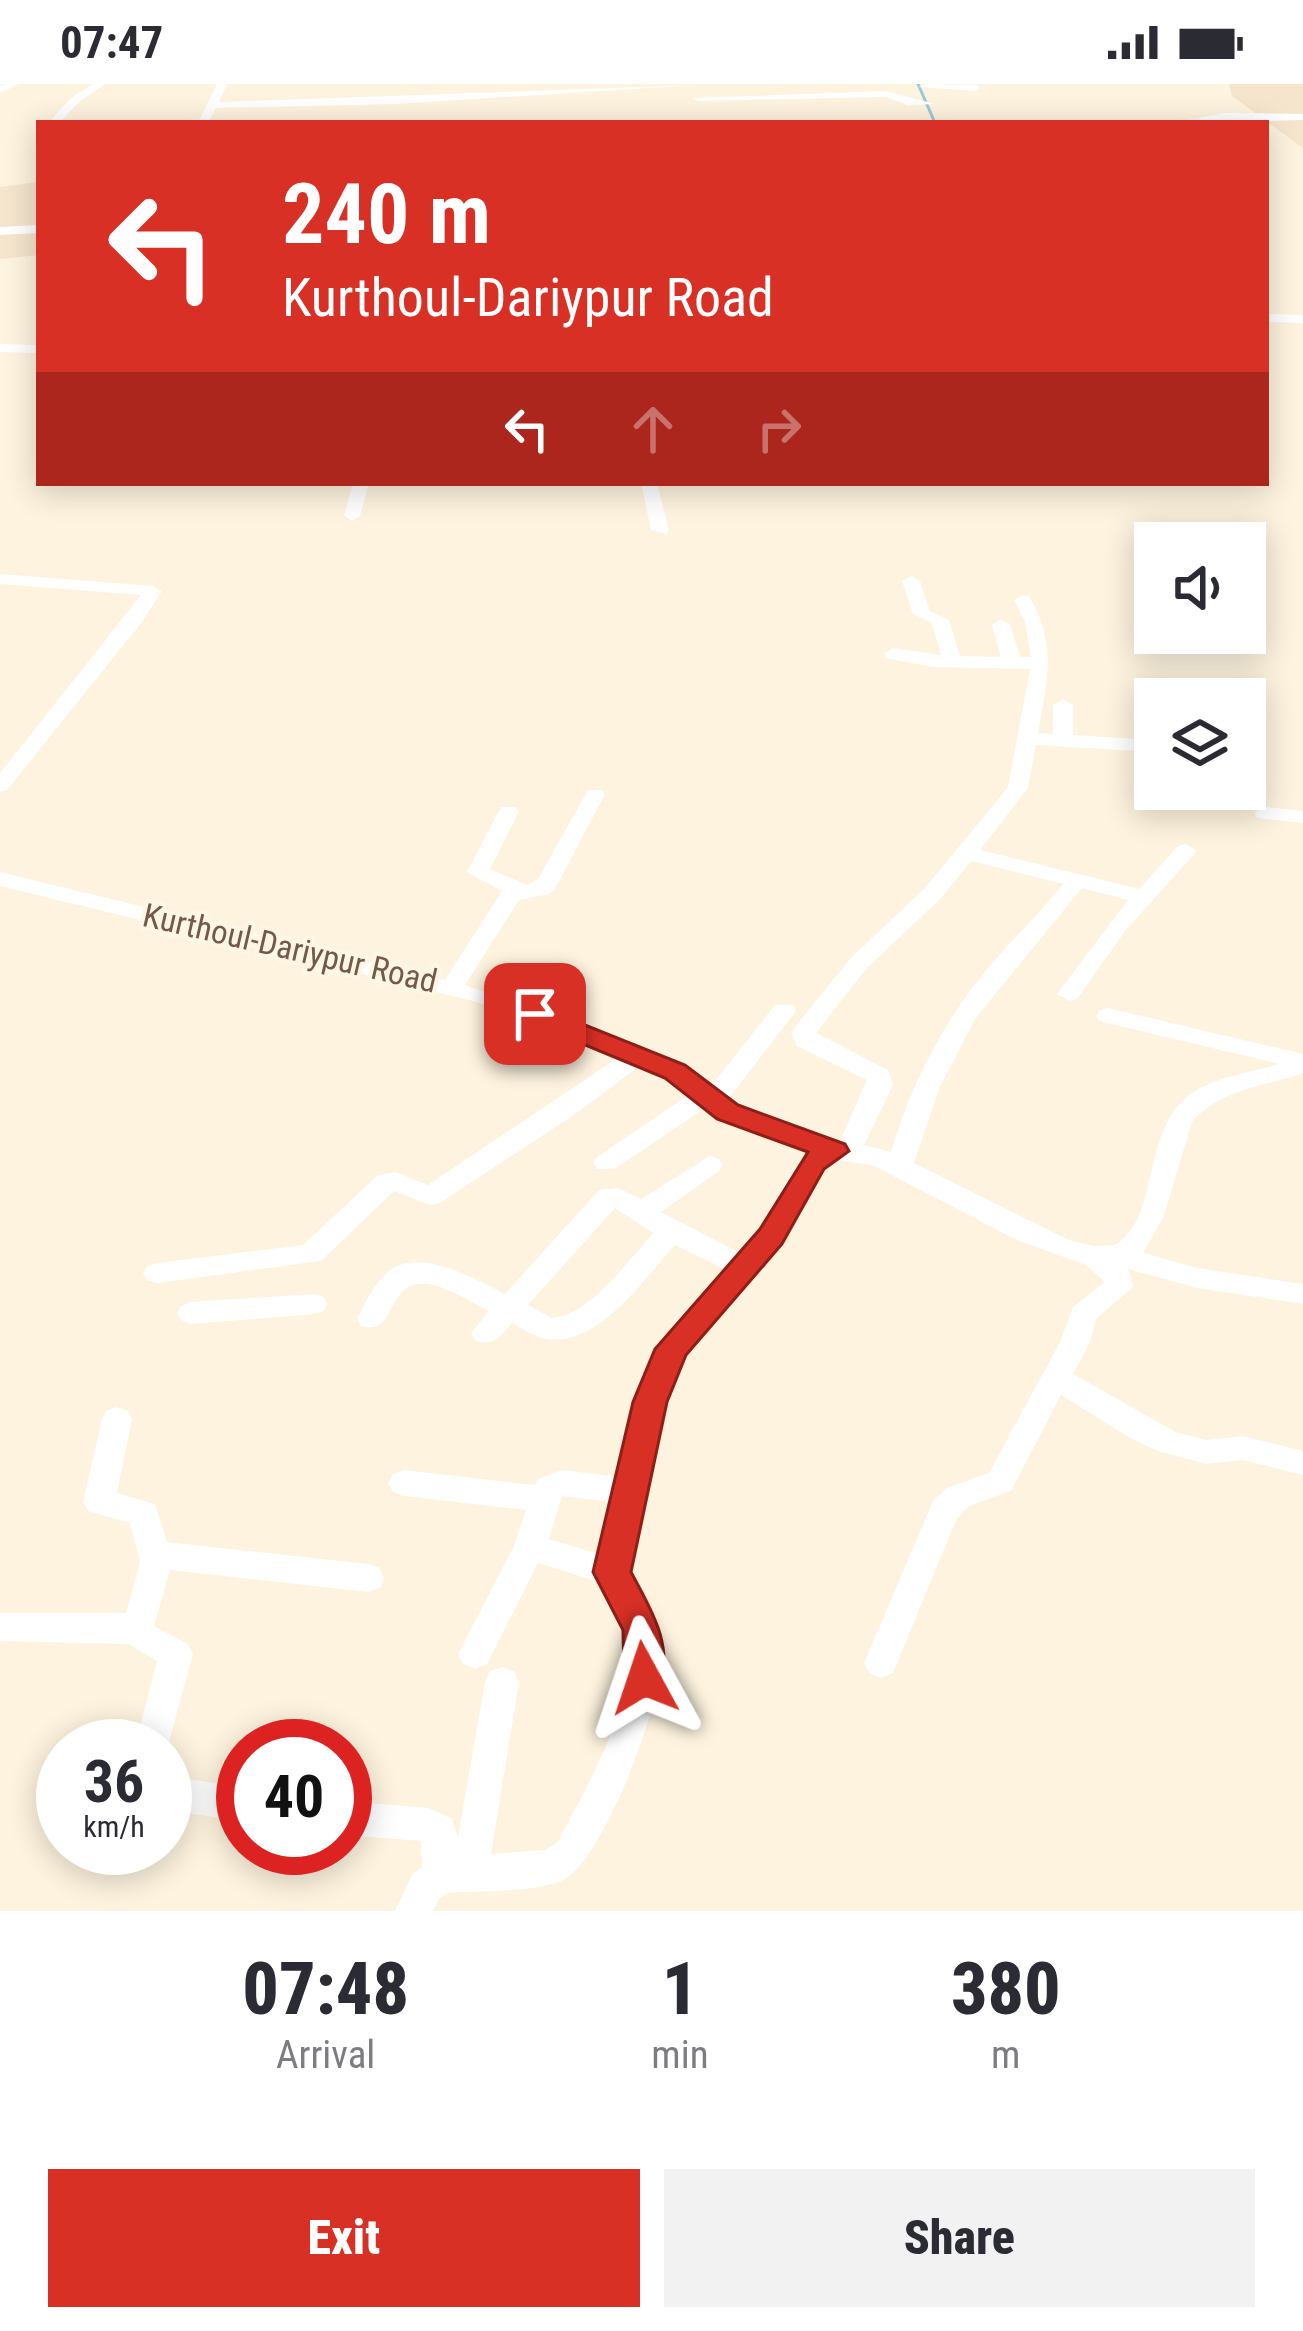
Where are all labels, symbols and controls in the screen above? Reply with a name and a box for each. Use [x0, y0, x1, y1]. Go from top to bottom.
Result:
text: 07:47 [60, 16, 163, 69]
text: 240 m [282, 165, 491, 264]
icon: left [84, 168, 240, 324]
text: Kurthoul-Dariypur Road [282, 266, 774, 329]
icon: left [494, 396, 560, 462]
icon: ahead [620, 396, 686, 462]
icon: right [746, 396, 812, 462]
map controls [1134, 522, 1266, 810]
button: sound [1134, 522, 1266, 654]
button: layers [1134, 678, 1266, 810]
street label: Kurthoul-Dariypur Road [139, 895, 441, 1001]
pin [484, 963, 586, 1065]
icon: arrive [502, 981, 568, 1047]
position arrow [581, 1615, 707, 1741]
speed limit sign: 40 [216, 1719, 372, 1875]
text: 36 [84, 1746, 144, 1817]
text: km/h [83, 1809, 145, 1844]
text: 07:48 [242, 1947, 409, 2032]
text: 1 [662, 1947, 698, 2032]
text: 380 [951, 1947, 1061, 2032]
text: Arrival [276, 2032, 375, 2078]
text: min [651, 2032, 709, 2078]
text: m [991, 2032, 1020, 2078]
button: Exit [48, 2169, 640, 2307]
button: Share [664, 2169, 1255, 2307]

